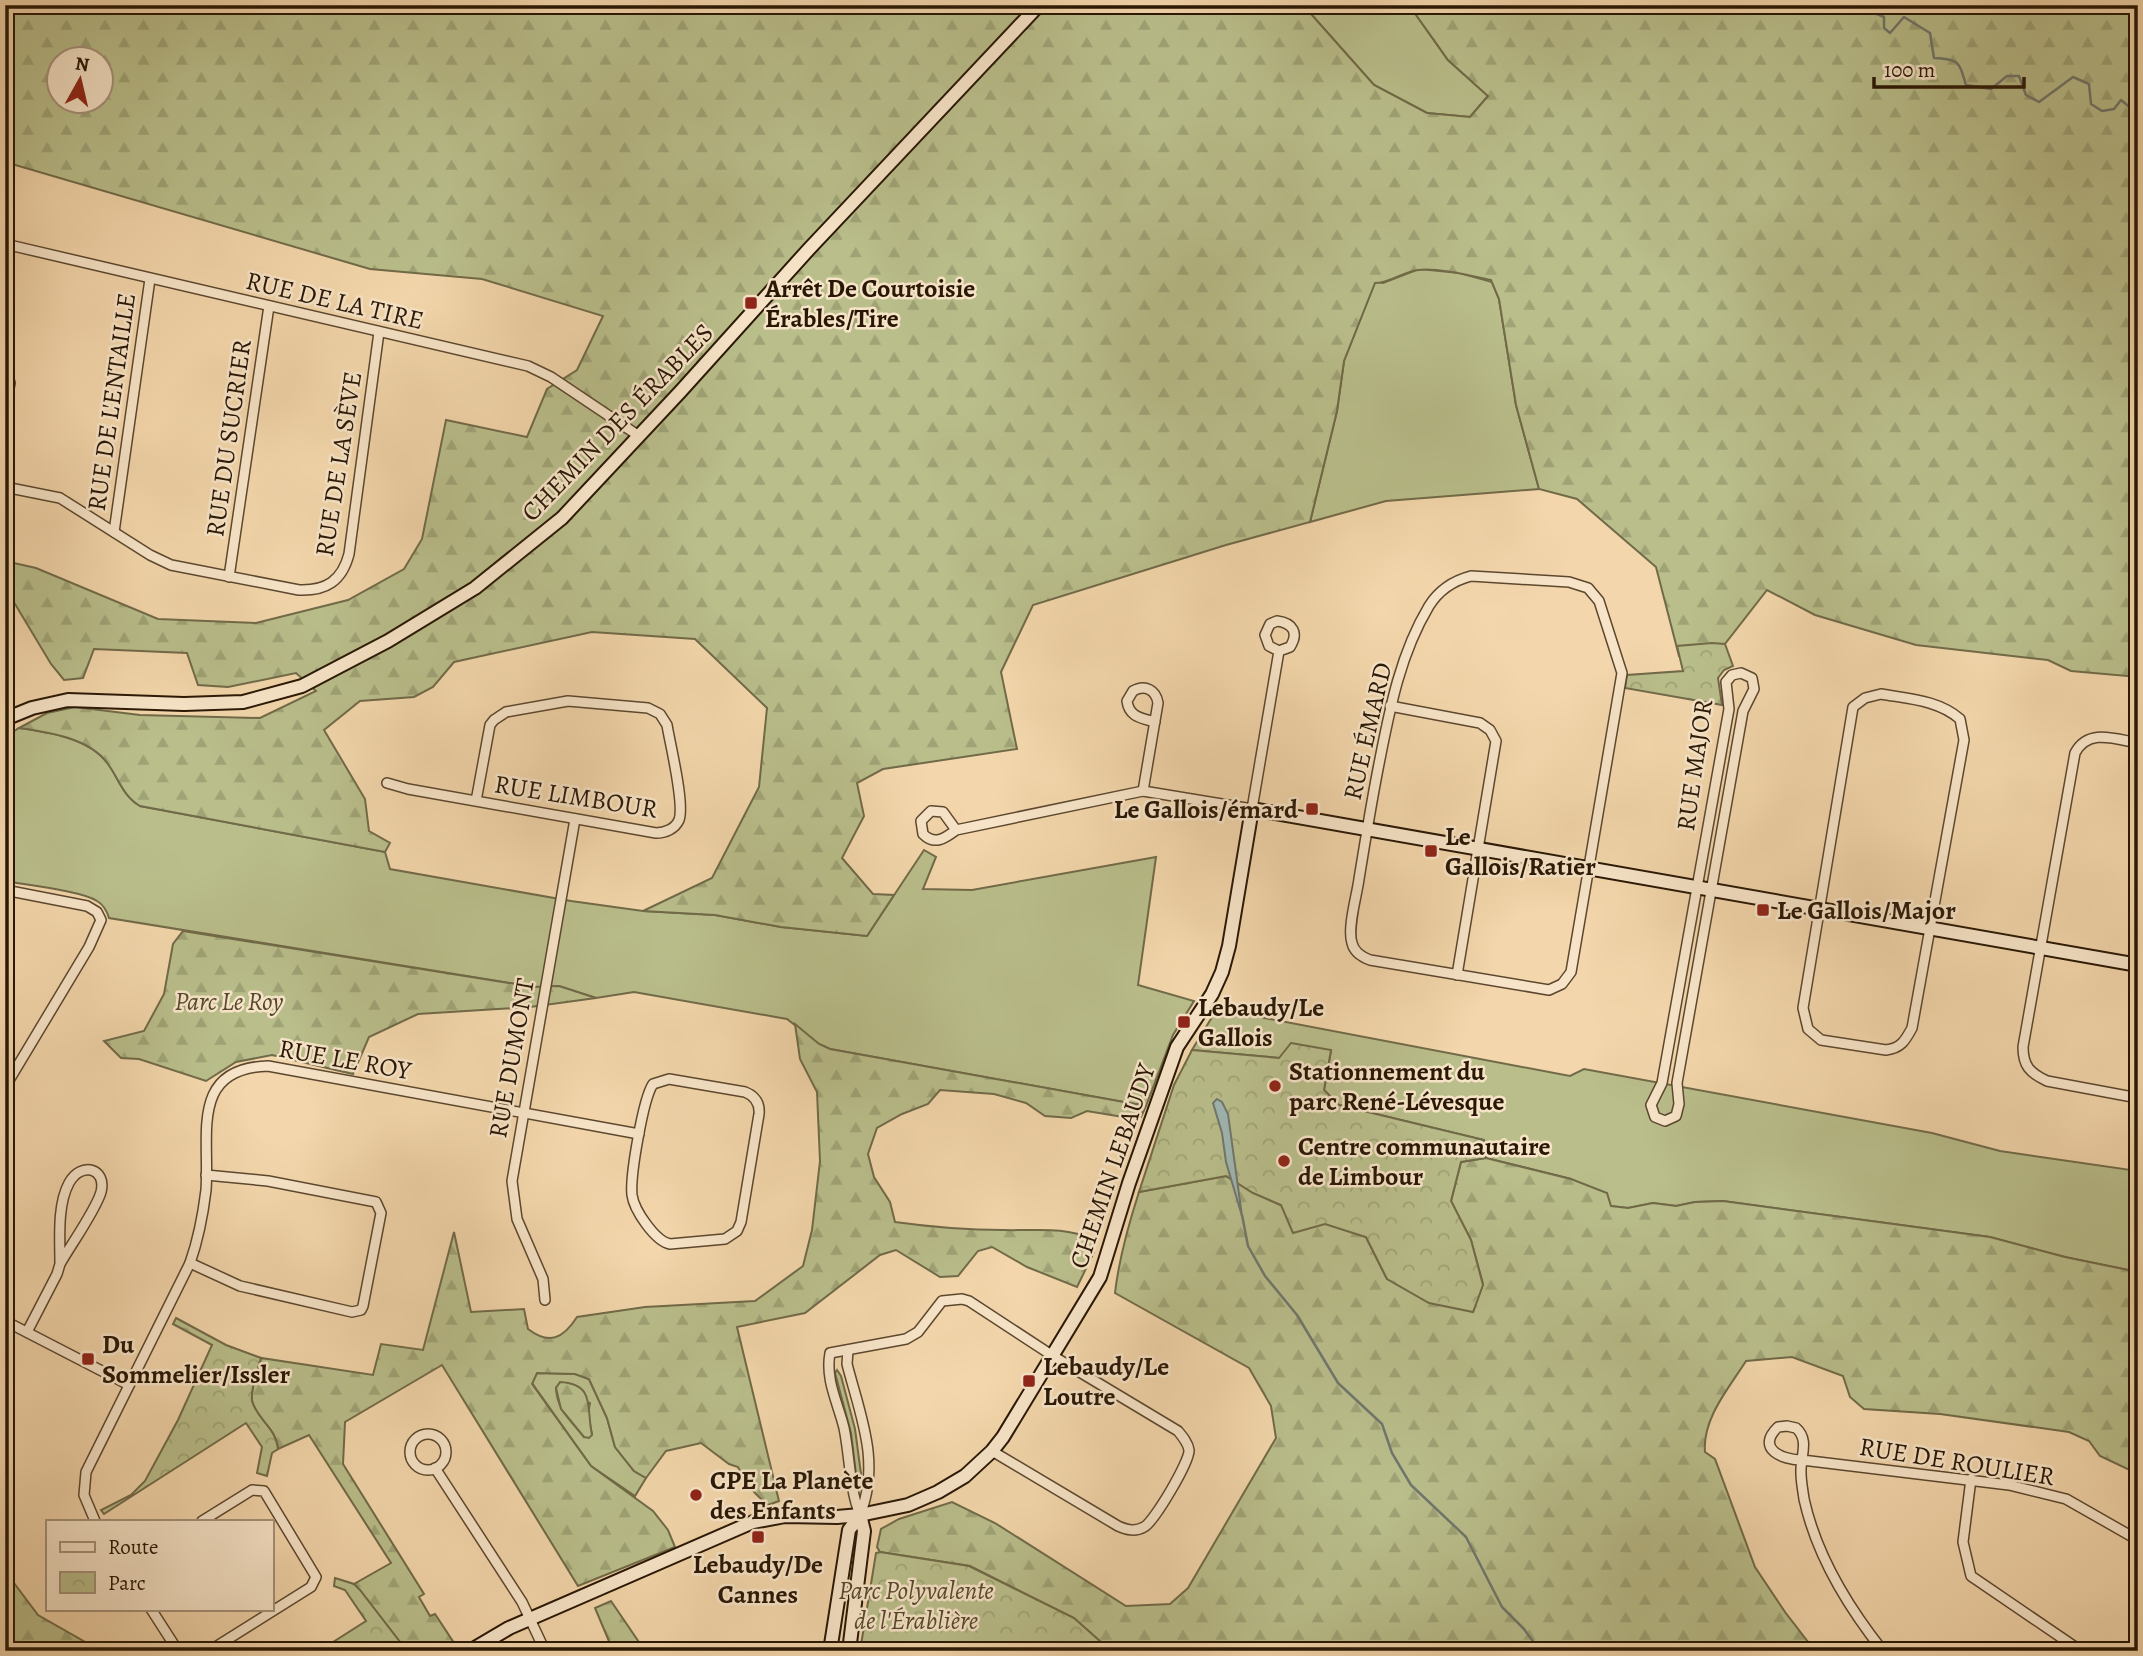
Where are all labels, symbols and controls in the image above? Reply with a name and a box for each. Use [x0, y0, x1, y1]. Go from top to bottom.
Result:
north arrow [46, 46, 116, 116]
scale bar [1874, 46, 2024, 90]
text: N [74, 50, 91, 78]
text: 100 m [1884, 56, 1935, 84]
street label: RUE DE LA TIRE [243, 263, 427, 338]
place label: Arrêt De Courtoisie Érables/Tire [764, 271, 975, 336]
street label: RUE DE L'ENTAILLE [79, 291, 144, 513]
marker: Arrêt De Courtoisie Érables/Tire [743, 295, 759, 311]
street label: CHEMIN DES ÉRABLES [513, 316, 721, 529]
street label: RUE DU SUCRIER [197, 337, 260, 539]
street label: RUE DE LA SÈVE [307, 369, 370, 559]
street label: RUE ÉMARD [1335, 659, 1400, 803]
street label: RUE MAJOR [1668, 697, 1721, 833]
street label: RUE LIMBOUR [492, 766, 660, 827]
place label: Le Gallois/émard [1114, 792, 1299, 827]
marker: Le Gallois/émard [1304, 801, 1320, 817]
place label: Le Gallois/Ratier [1445, 819, 1596, 884]
marker: Le Gallois/Ratier [1423, 843, 1439, 859]
place label: Le Gallois/Major [1777, 893, 1956, 928]
marker: Le Gallois/Major [1755, 902, 1771, 918]
street label: RUE DUMONT [480, 975, 543, 1141]
park label: Parc Le Roy [175, 984, 283, 1019]
place label: Lebaudy/Le Gallois [1198, 990, 1324, 1055]
marker: Lebaudy/Le Gallois [1176, 1014, 1192, 1030]
street label: RUE LE ROY [276, 1031, 415, 1089]
place label: Stationnement du parc René-Lévesque [1289, 1054, 1504, 1119]
street label: CHEMIN LEBAUDY [1061, 1058, 1164, 1273]
marker: Stationnement du parc René-Lévesque [1267, 1078, 1283, 1094]
place label: Centre communautaire de Limbour [1298, 1129, 1550, 1194]
marker: Centre communautaire de Limbour [1276, 1153, 1292, 1169]
place label: Du Sommelier/Issler [102, 1327, 290, 1392]
place label: Lebaudy/Le Loutre [1043, 1349, 1169, 1414]
marker: Du Sommelier/Issler [80, 1351, 96, 1367]
marker: Lebaudy/Le Loutre [1021, 1373, 1037, 1389]
street label: RUE DE ROULIER [1857, 1429, 2057, 1494]
place label: CPE La Planète des Enfants [710, 1463, 874, 1528]
marker: CPE La Planète des Enfants [688, 1487, 704, 1503]
legend [46, 1520, 273, 1610]
marker: Lebaudy/De Cannes [750, 1529, 766, 1545]
text: Route [108, 1533, 158, 1561]
place label: Lebaudy/De Cannes [693, 1547, 823, 1612]
text: Parc [108, 1569, 146, 1597]
park label: Parc Polyvalente de l'Érablière [838, 1573, 994, 1638]

